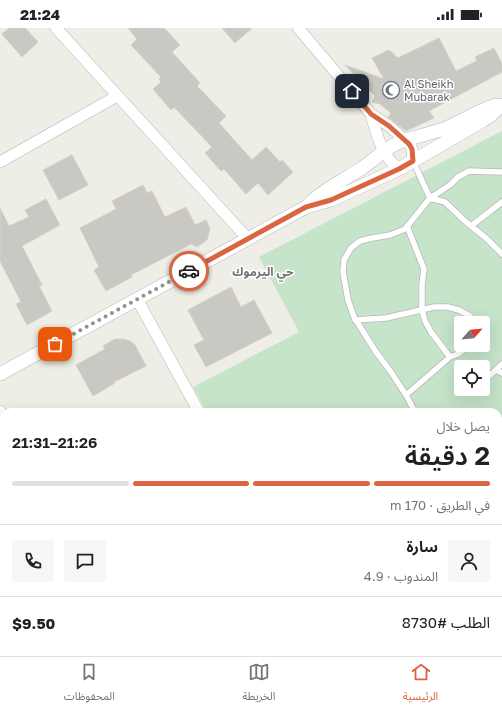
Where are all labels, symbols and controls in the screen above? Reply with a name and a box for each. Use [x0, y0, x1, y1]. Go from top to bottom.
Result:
text: 21:24 [20, 5, 60, 23]
pin [335, 74, 369, 108]
place label: Al Sheikh Mubarak [404, 77, 454, 103]
icon: home [341, 80, 363, 102]
mosque icon: Al Sheikh Mubarak [381, 80, 401, 100]
courier [169, 251, 209, 291]
icon: car [178, 260, 200, 282]
district label: حي اليرموك [232, 264, 294, 282]
north arrow [454, 316, 490, 352]
map controls [454, 316, 490, 396]
pin [38, 327, 72, 361]
icon: bag [44, 333, 66, 355]
button: locate [454, 360, 490, 396]
text: يصل خلال [437, 418, 490, 434]
text: 21:26–21:31 [12, 433, 97, 451]
text: 2 دقيقة [405, 440, 490, 471]
text: في الطريق · 170 m [390, 497, 490, 513]
text: سارة [406, 537, 438, 555]
button: phone [12, 540, 54, 582]
button: chat [64, 540, 106, 582]
button: person [448, 540, 490, 582]
text: المندوب · 4.9 [364, 568, 438, 584]
text: الطلب #8730 [402, 613, 490, 631]
text: $9.50 [12, 614, 55, 632]
tab: المحفوظات [64, 661, 115, 708]
tab: الخريطة [242, 661, 275, 708]
tab: الرئيسية [403, 661, 438, 708]

